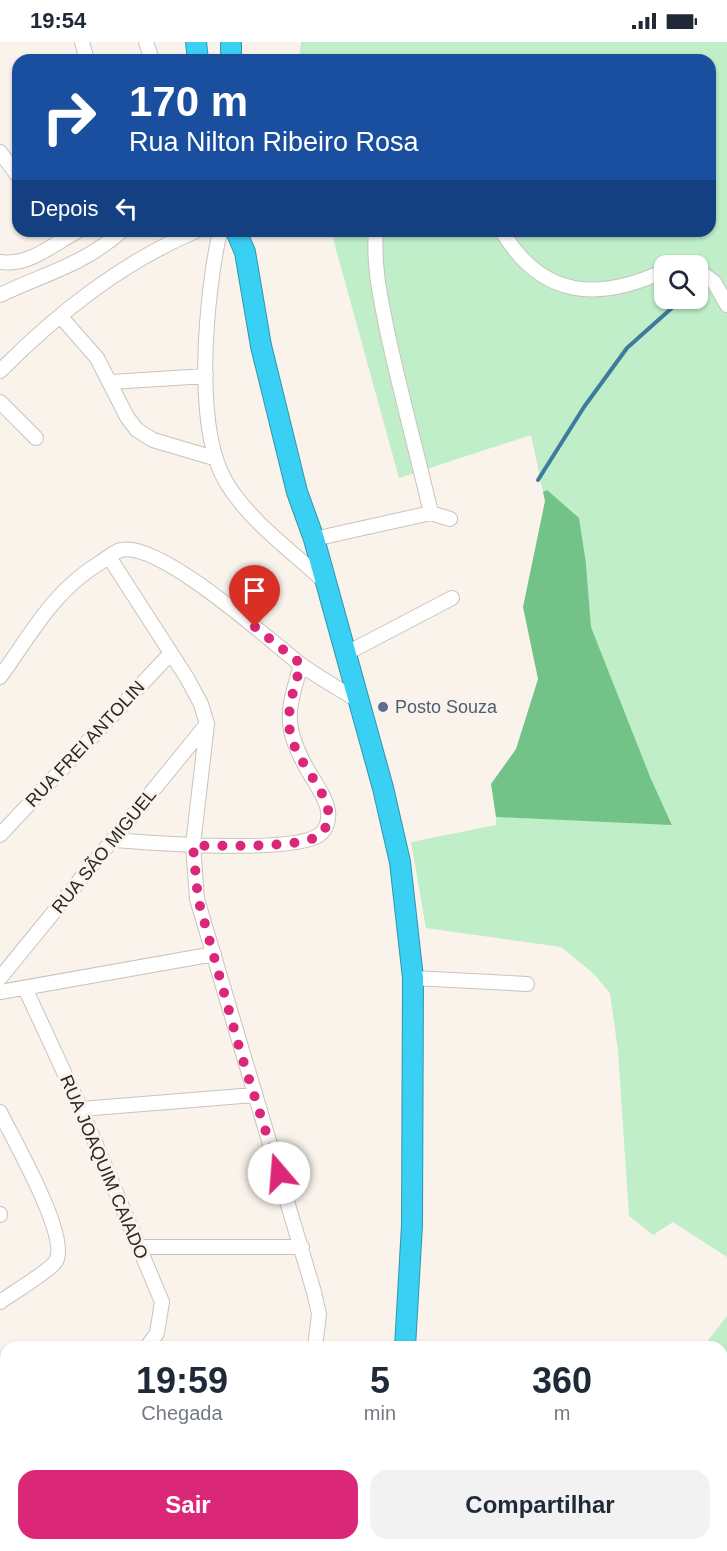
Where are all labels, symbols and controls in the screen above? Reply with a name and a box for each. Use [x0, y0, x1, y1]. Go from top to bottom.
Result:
text: 19:54 [30, 8, 86, 33]
icon: right [30, 78, 108, 156]
text: 170 m [129, 78, 248, 125]
text: Rua Nilton Ribeiro Rosa [129, 127, 419, 157]
icon: left [110, 192, 143, 225]
text: Depois [30, 196, 98, 221]
map controls [654, 255, 708, 309]
button: search [654, 255, 708, 309]
pin [229, 565, 280, 627]
icon: arrive [238, 574, 271, 607]
street label: RUA FREI ANTOLIN [22, 677, 148, 811]
place label: Posto Souza [395, 697, 498, 717]
marker: Posto Souza [376, 700, 390, 714]
street label: RUA SÃO MIGUEL [47, 784, 160, 917]
street label: RUA JOAQUIM CAIADO [56, 1072, 152, 1262]
position arrow [247, 1141, 311, 1205]
text: 19:59 [136, 1360, 228, 1401]
text: 5 [370, 1360, 390, 1401]
text: 360 [532, 1360, 592, 1401]
text: Chegada [141, 1402, 223, 1424]
text: min [364, 1402, 396, 1424]
text: m [554, 1402, 570, 1424]
button: Sair [18, 1470, 358, 1539]
button: Compartilhar [370, 1470, 710, 1539]

